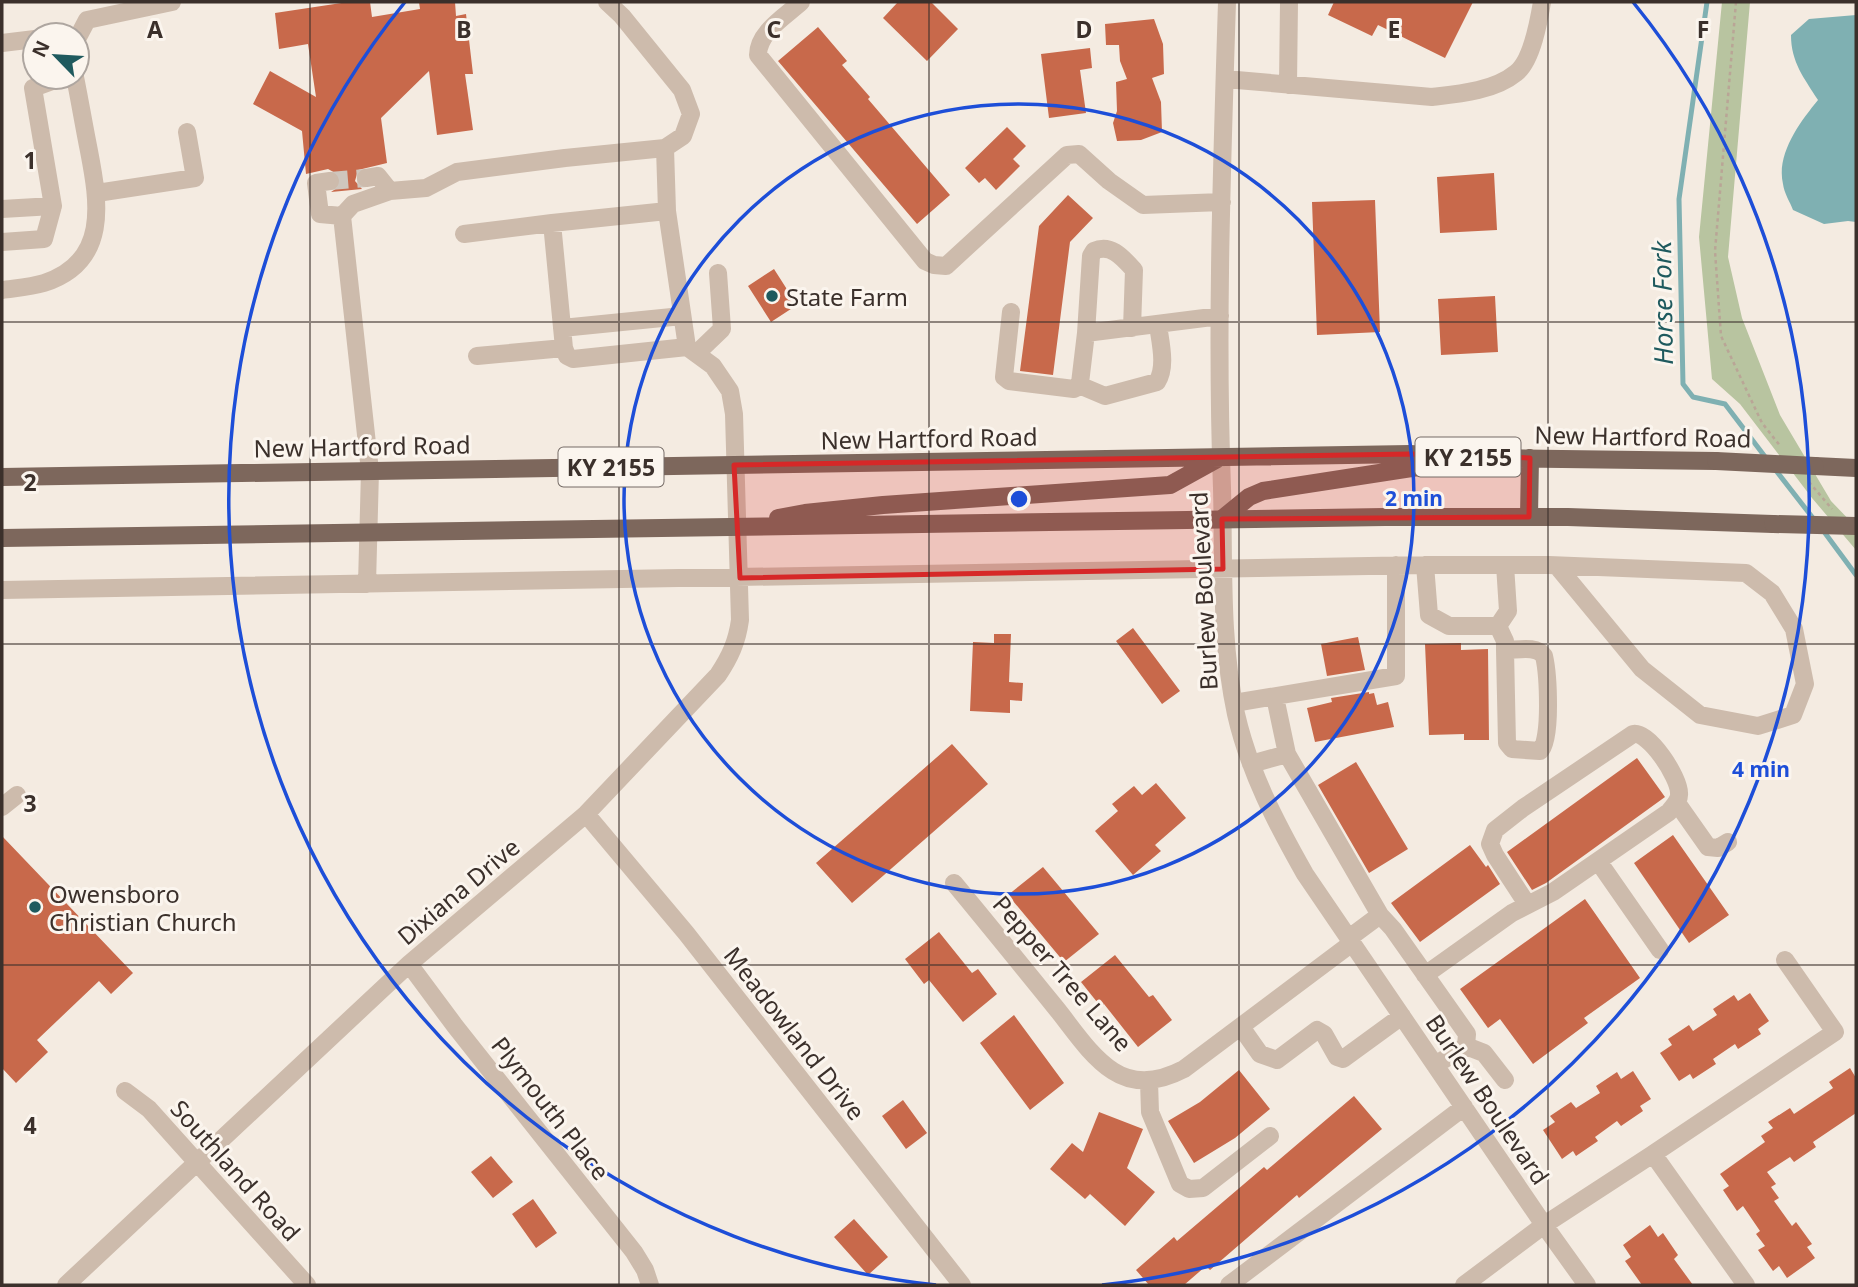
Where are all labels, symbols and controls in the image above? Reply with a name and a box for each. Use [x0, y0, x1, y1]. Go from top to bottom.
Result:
text: A [147, 13, 163, 45]
text: B [456, 13, 472, 45]
text: C [767, 13, 782, 45]
text: D [1076, 13, 1092, 45]
text: E [1388, 13, 1400, 45]
text: F [1697, 13, 1709, 45]
north arrow [21, 21, 91, 91]
text: N [26, 36, 56, 61]
text: 1 [23, 144, 37, 176]
water label: Horse Fork [1643, 240, 1681, 365]
place label: State Farm [786, 280, 908, 313]
marker: State Farm [764, 288, 780, 304]
street label: New Hartford Road [1534, 418, 1752, 454]
street label: New Hartford Road [820, 420, 1038, 456]
street label: New Hartford Road [253, 428, 471, 464]
road number: KY 2155 [1416, 438, 1520, 477]
road number: KY 2155 [558, 447, 664, 486]
text: 2 [23, 466, 37, 498]
text: 2 min [1385, 484, 1443, 512]
centre of rings [1007, 487, 1031, 511]
street label: Burlew Boulevard [1181, 491, 1225, 691]
text: 4 min [1732, 755, 1790, 783]
text: 3 [23, 787, 37, 819]
street label: Dixiana Drive [390, 830, 526, 952]
place label: Owensboro Christian Church [49, 877, 237, 938]
street label: Pepper Tree Lane [986, 888, 1140, 1058]
marker: Owensboro Christian Church [27, 899, 43, 915]
street label: Meadowland Drive [717, 940, 873, 1126]
street label: Burlew Boulevard [1419, 1007, 1557, 1191]
street label: Plymouth Place [485, 1029, 617, 1187]
street label: Southland Road [164, 1092, 308, 1248]
text: 4 [23, 1109, 37, 1141]

